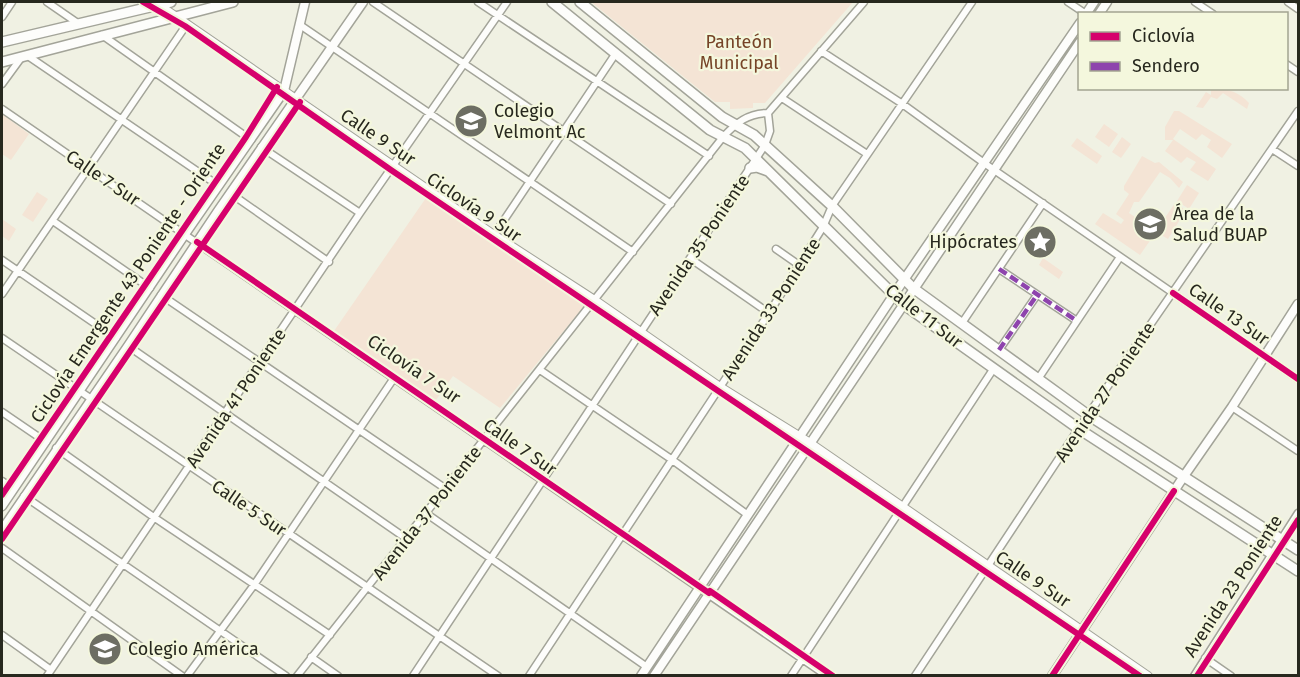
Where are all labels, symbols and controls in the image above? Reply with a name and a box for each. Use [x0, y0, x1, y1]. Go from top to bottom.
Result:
legend [1078, 12, 1288, 90]
text: Ciclovía [1132, 25, 1195, 47]
park label: Panteón Municipal [699, 31, 779, 74]
text: Sendero [1132, 55, 1200, 77]
place label: Colegio Velmont Ac [494, 100, 586, 143]
school or university icon: Colegio Velmont Ac [453, 103, 489, 139]
street label: Calle 9 Sur [336, 104, 420, 170]
street label: Ciclovía Emergente 43 Poniente - Oriente [26, 139, 230, 427]
street label: Calle 7 Sur [62, 145, 144, 211]
street label: Ciclovía 9 Sur [423, 167, 526, 247]
street label: Avenida 35 Poniente [644, 170, 754, 320]
place label: Área de la Salud BUAP [1173, 202, 1267, 246]
school or university icon: Área de la Salud BUAP [1132, 206, 1168, 242]
place icon: Hipócrates [1022, 224, 1058, 260]
place label: Hipócrates [929, 231, 1017, 253]
street label: Avenida 33 Poniente [717, 234, 825, 384]
street label: Calle 13 Sur [1184, 278, 1274, 350]
street label: Calle 11 Sur [881, 279, 967, 353]
street label: Avenida 27 Poniente [1050, 318, 1160, 466]
street label: Avenida 41 Poniente [181, 324, 291, 472]
street label: Ciclovía 7 Sur [363, 330, 465, 408]
street label: Calle 7 Sur [479, 414, 561, 480]
street label: Avenida 37 Poniente [368, 442, 486, 584]
street label: Calle 5 Sur [207, 475, 291, 541]
street label: Avenida 23 Poniente [1179, 511, 1287, 661]
street label: Calle 9 Sur [991, 546, 1075, 612]
school or university icon: Colegio América [87, 631, 123, 667]
place label: Colegio América [128, 638, 259, 660]

